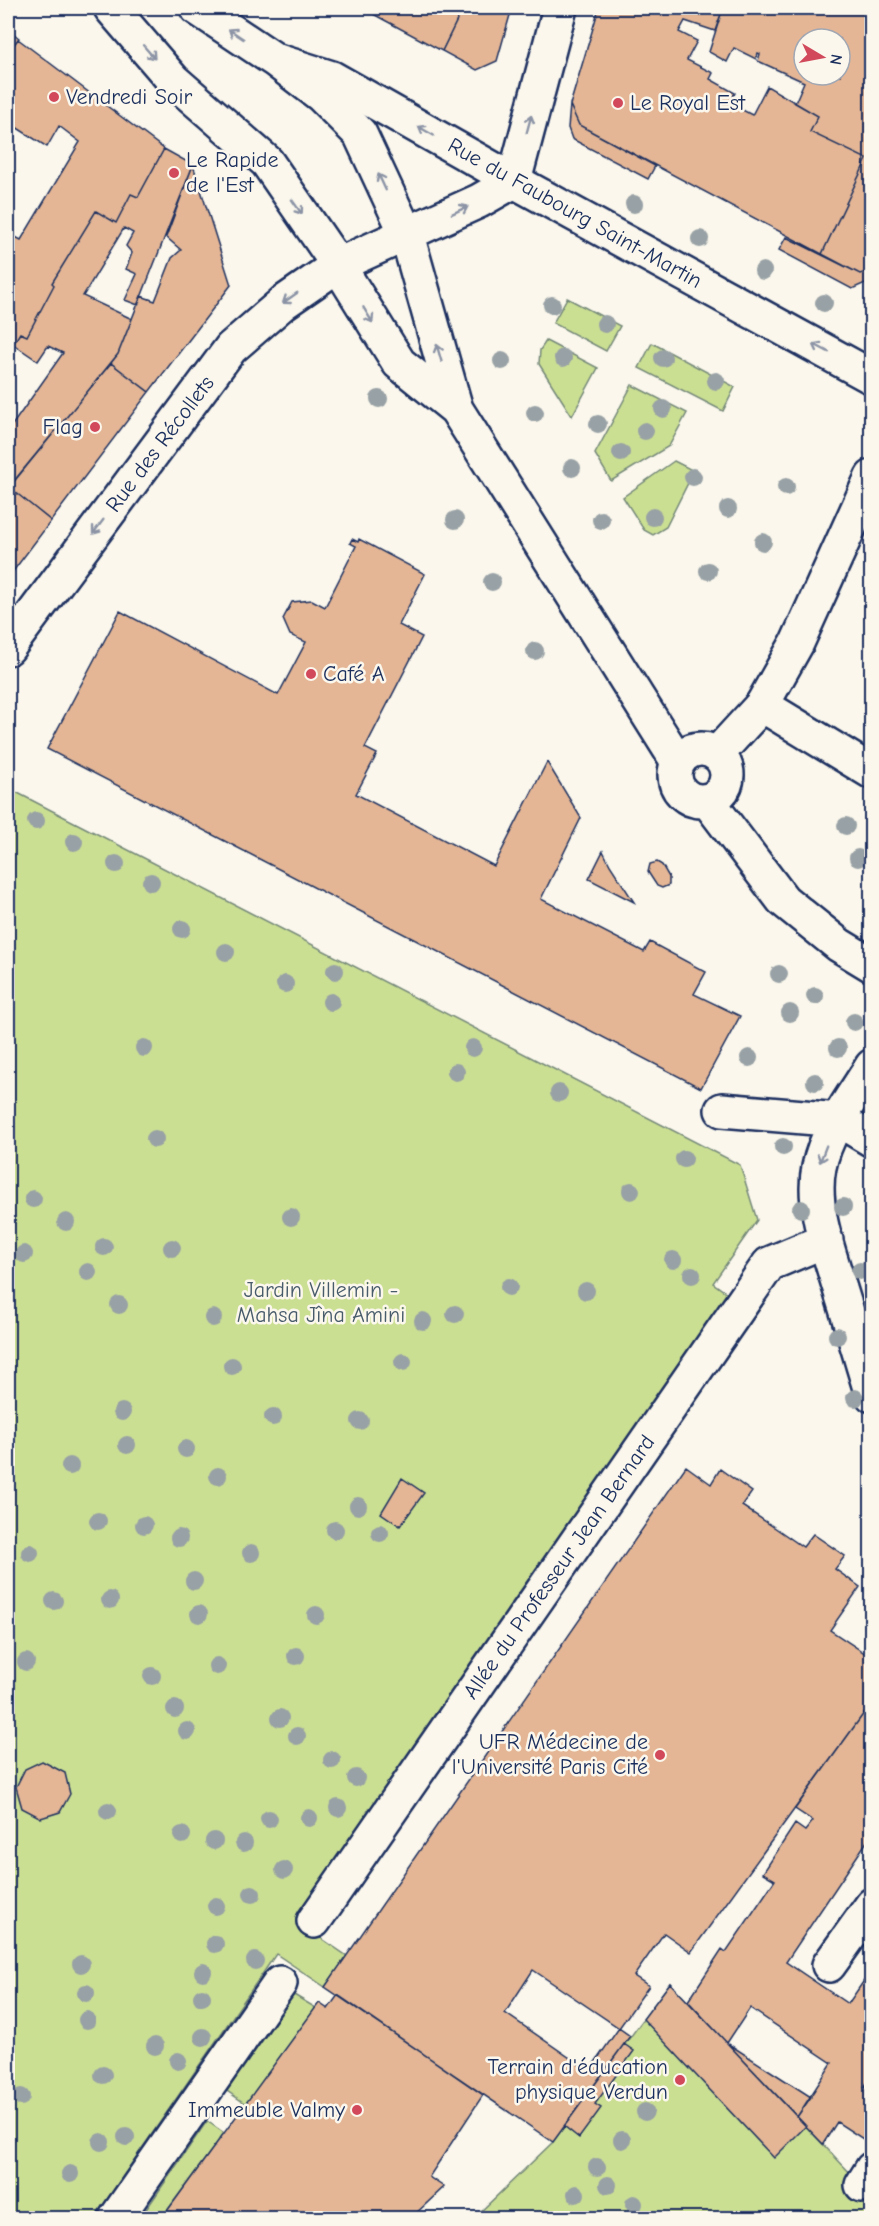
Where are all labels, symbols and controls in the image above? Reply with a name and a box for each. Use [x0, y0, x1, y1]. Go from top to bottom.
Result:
north arrow [792, 27, 852, 87]
one-way arrow [228, 28, 244, 40]
one-way arrow [142, 44, 156, 59]
text: N [826, 53, 846, 66]
place label: Vendredi Soir [66, 84, 192, 110]
marker: Vendredi Soir [47, 90, 61, 104]
place label: Le Royal Est [630, 90, 746, 116]
marker: Le Royal Est [611, 96, 625, 110]
one-way arrow [524, 115, 535, 134]
one-way arrow [418, 125, 435, 137]
street label: Rue du Faubourg Saint-Martin [443, 132, 707, 294]
place label: Le Rapide de l'Est [186, 147, 279, 198]
marker: Le Rapide de l'Est [167, 166, 181, 180]
one-way arrow [376, 174, 388, 192]
one-way arrow [291, 198, 303, 214]
one-way arrow [450, 204, 468, 216]
one-way arrow [282, 292, 299, 304]
one-way arrow [363, 306, 375, 323]
one-way arrow [813, 342, 830, 354]
one-way arrow [433, 344, 444, 363]
street label: Rue des Récollets [100, 371, 220, 517]
place label: Flag [42, 414, 83, 440]
marker: Flag [88, 420, 102, 434]
one-way arrow [92, 518, 104, 534]
place label: Café A [323, 661, 385, 687]
marker: Café A [304, 667, 318, 681]
one-way arrow [817, 1144, 828, 1162]
park label: Jardin Villemin - Mahsa Jîna Amini [237, 1277, 405, 1328]
street label: Allée du Professeur Jean Bernard [458, 1430, 660, 1704]
place label: UFR Médecine de l'Université Paris Cité [452, 1729, 648, 1780]
marker: UFR Médecine de l'Université Paris Cité [653, 1748, 667, 1762]
place label: Terrain d'éducation physique Verdun [487, 2054, 668, 2105]
marker: Terrain d'éducation physique Verdun [673, 2073, 687, 2087]
place label: Immeuble Valmy [188, 2097, 345, 2123]
marker: Immeuble Valmy [350, 2103, 364, 2117]

